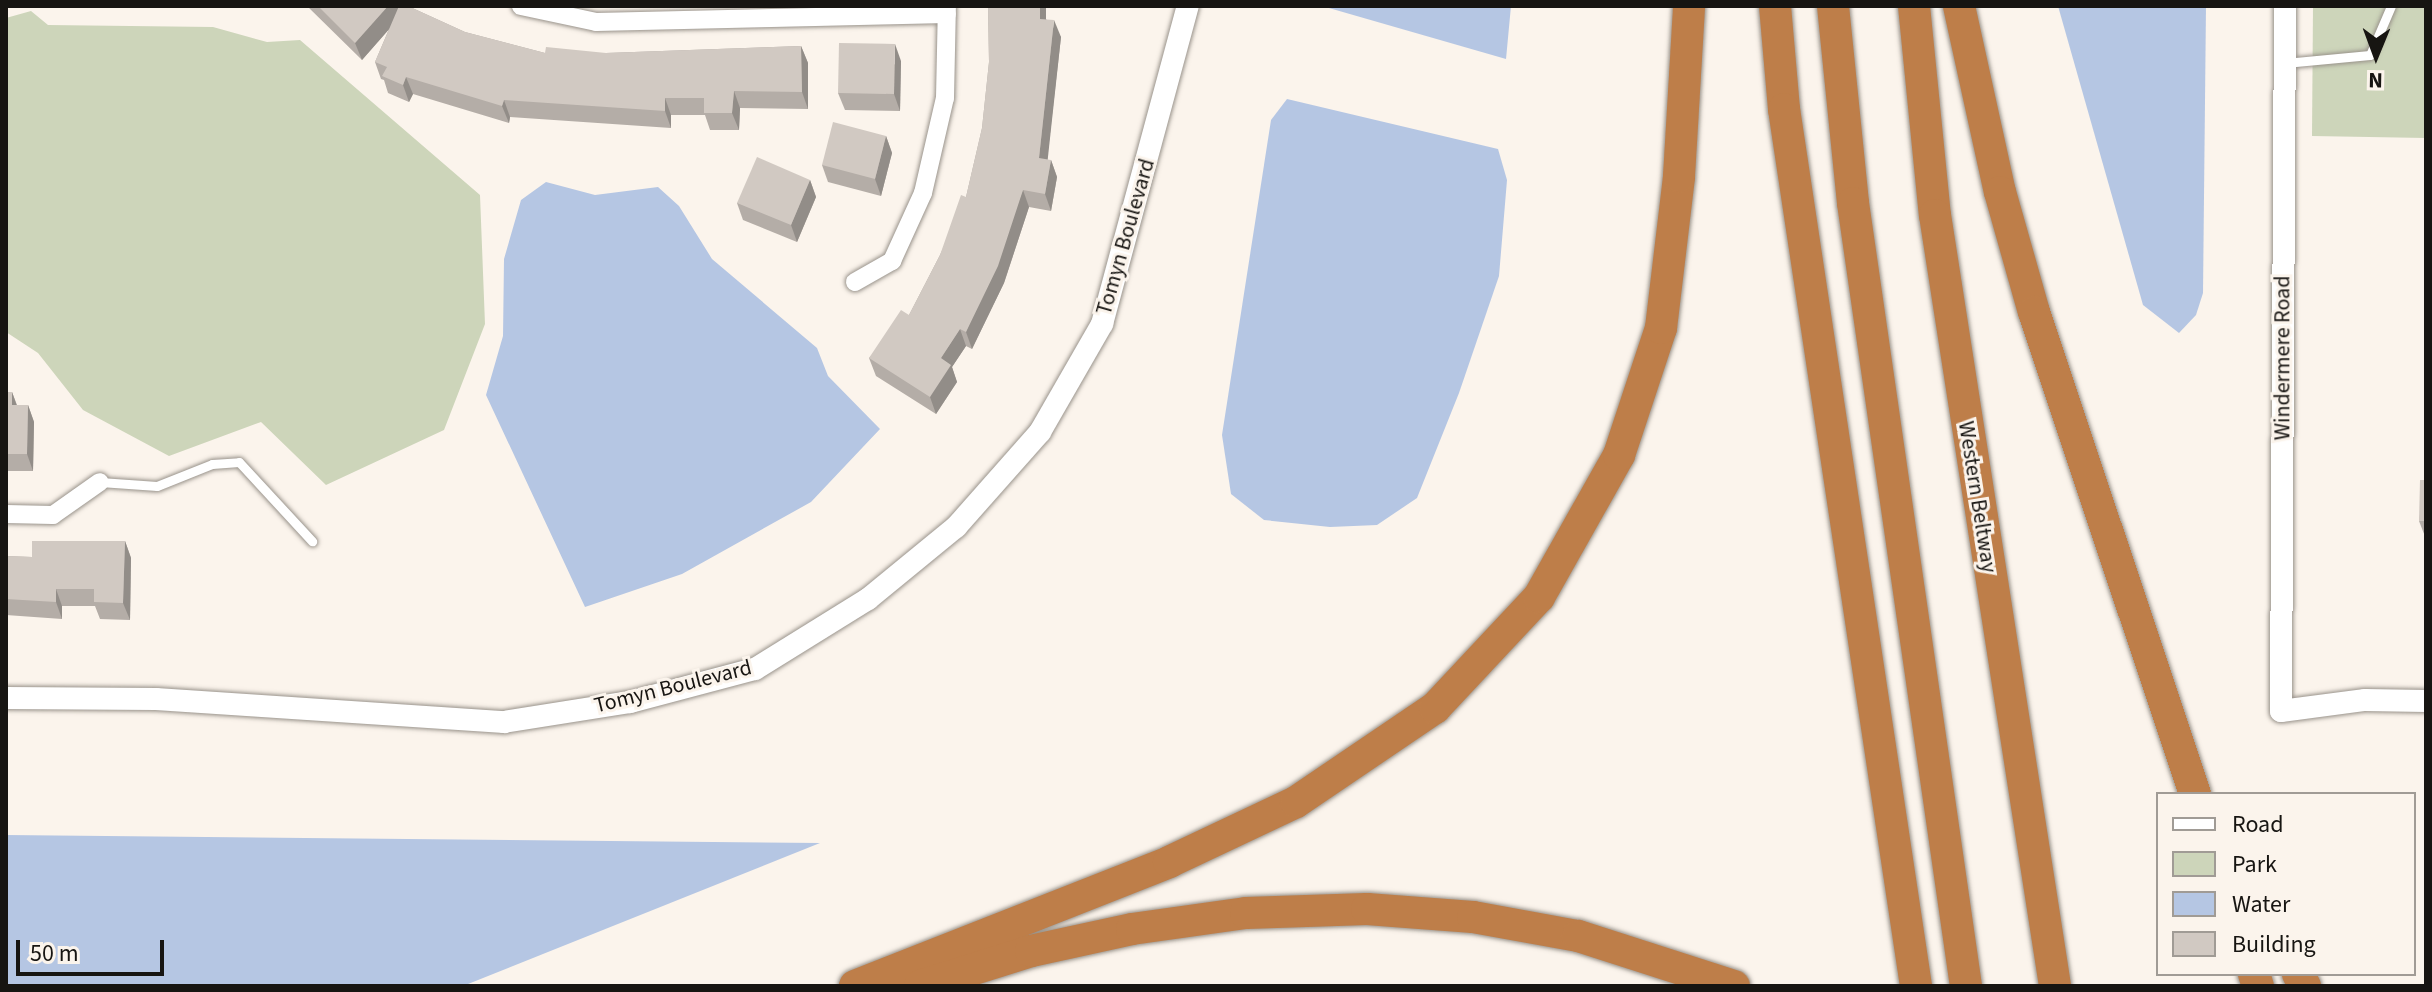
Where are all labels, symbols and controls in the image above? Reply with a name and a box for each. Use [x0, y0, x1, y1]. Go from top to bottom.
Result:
north arrow [2336, 16, 2416, 96]
text: N [2368, 64, 2383, 96]
street label: Tomyn Boulevard [1091, 156, 1161, 318]
street label: Windermere Road [2270, 276, 2296, 440]
street label: Western Beltway [1952, 419, 2002, 575]
street label: Tomyn Boulevard [592, 655, 754, 719]
legend [2156, 792, 2416, 976]
text: Road [2232, 807, 2284, 842]
text: Park [2232, 847, 2277, 882]
text: Water [2232, 887, 2290, 922]
scale bar [20, 924, 168, 974]
text: Building [2232, 927, 2316, 962]
text: 50 m [30, 936, 79, 971]

